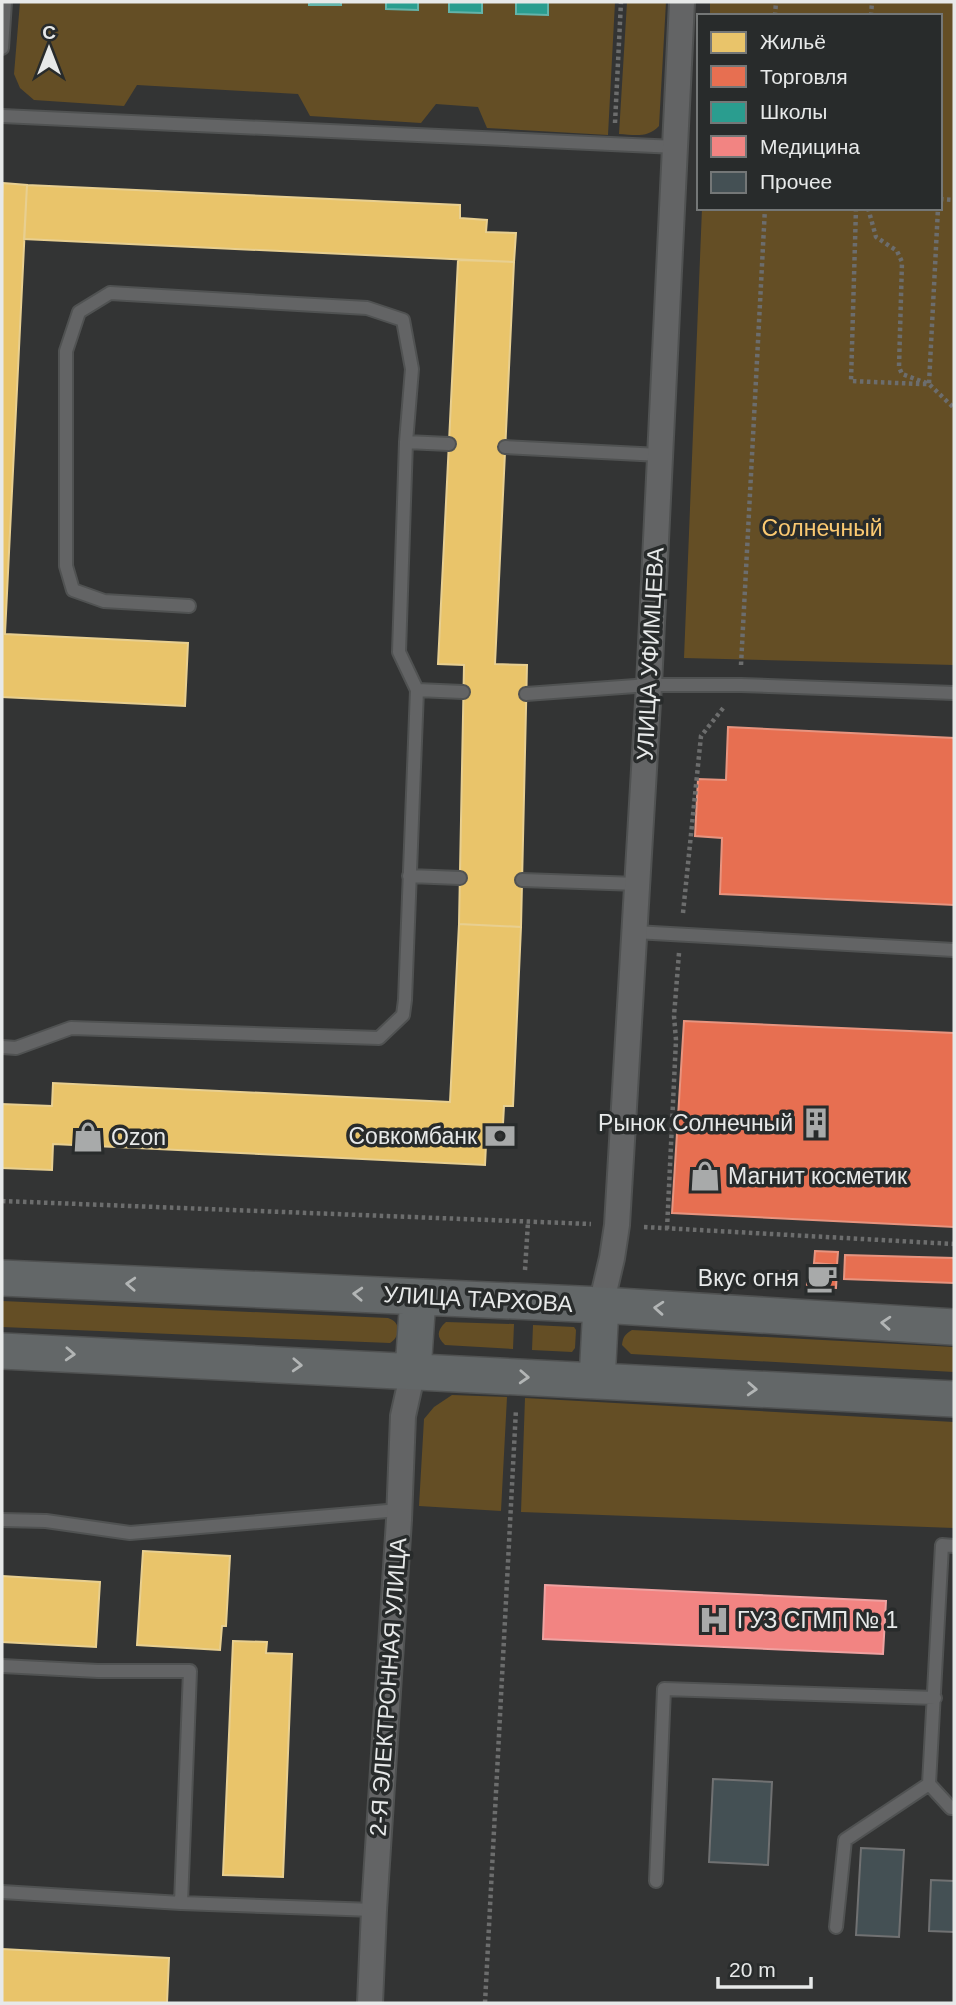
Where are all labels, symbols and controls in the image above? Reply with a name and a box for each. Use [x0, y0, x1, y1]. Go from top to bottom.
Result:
north arrow [14, 14, 84, 84]
legend [697, 14, 942, 210]
text: С [42, 22, 56, 43]
text: Жильё [760, 30, 826, 53]
text: Торговля [760, 65, 848, 88]
text: Школы [760, 100, 827, 123]
text: Медицина [760, 135, 860, 158]
text: Прочее [760, 170, 832, 193]
park label: Солнечный [761, 515, 883, 541]
street label: УЛИЦА УФИМЦЕВА [631, 546, 669, 761]
building icon: Рынок Солнечный [799, 1106, 833, 1140]
place label: Рынок Солнечный [598, 1110, 793, 1136]
bank icon: Совкомбанк [483, 1119, 517, 1153]
shop icon: Ozon [71, 1120, 105, 1154]
place label: Совкомбанк [349, 1123, 478, 1149]
place label: Ozon [111, 1124, 166, 1150]
shop icon: Магнит косметик [688, 1159, 722, 1193]
place label: Магнит косметик [728, 1163, 908, 1189]
cafe icon: Вкус огня [805, 1261, 839, 1295]
place label: Вкус огня [698, 1265, 799, 1291]
one-way arrow [125, 1276, 136, 1291]
street label: УЛИЦА ТАРХОВА [383, 1281, 574, 1317]
one-way arrow [353, 1286, 364, 1301]
one-way arrow [653, 1301, 664, 1316]
one-way arrow [880, 1315, 891, 1330]
one-way arrow [65, 1347, 76, 1362]
one-way arrow [292, 1358, 303, 1373]
one-way arrow [519, 1369, 530, 1384]
one-way arrow [746, 1381, 757, 1396]
street label: 2-Я ЭЛЕКТРОННАЯ УЛИЦА [365, 1536, 411, 1837]
hospital icon: ГУЗ СГМП № 1 [697, 1603, 731, 1637]
place label: ГУЗ СГМП № 1 [737, 1607, 898, 1633]
scale bar [718, 1946, 811, 1990]
text: 20 m [729, 1958, 776, 1981]

